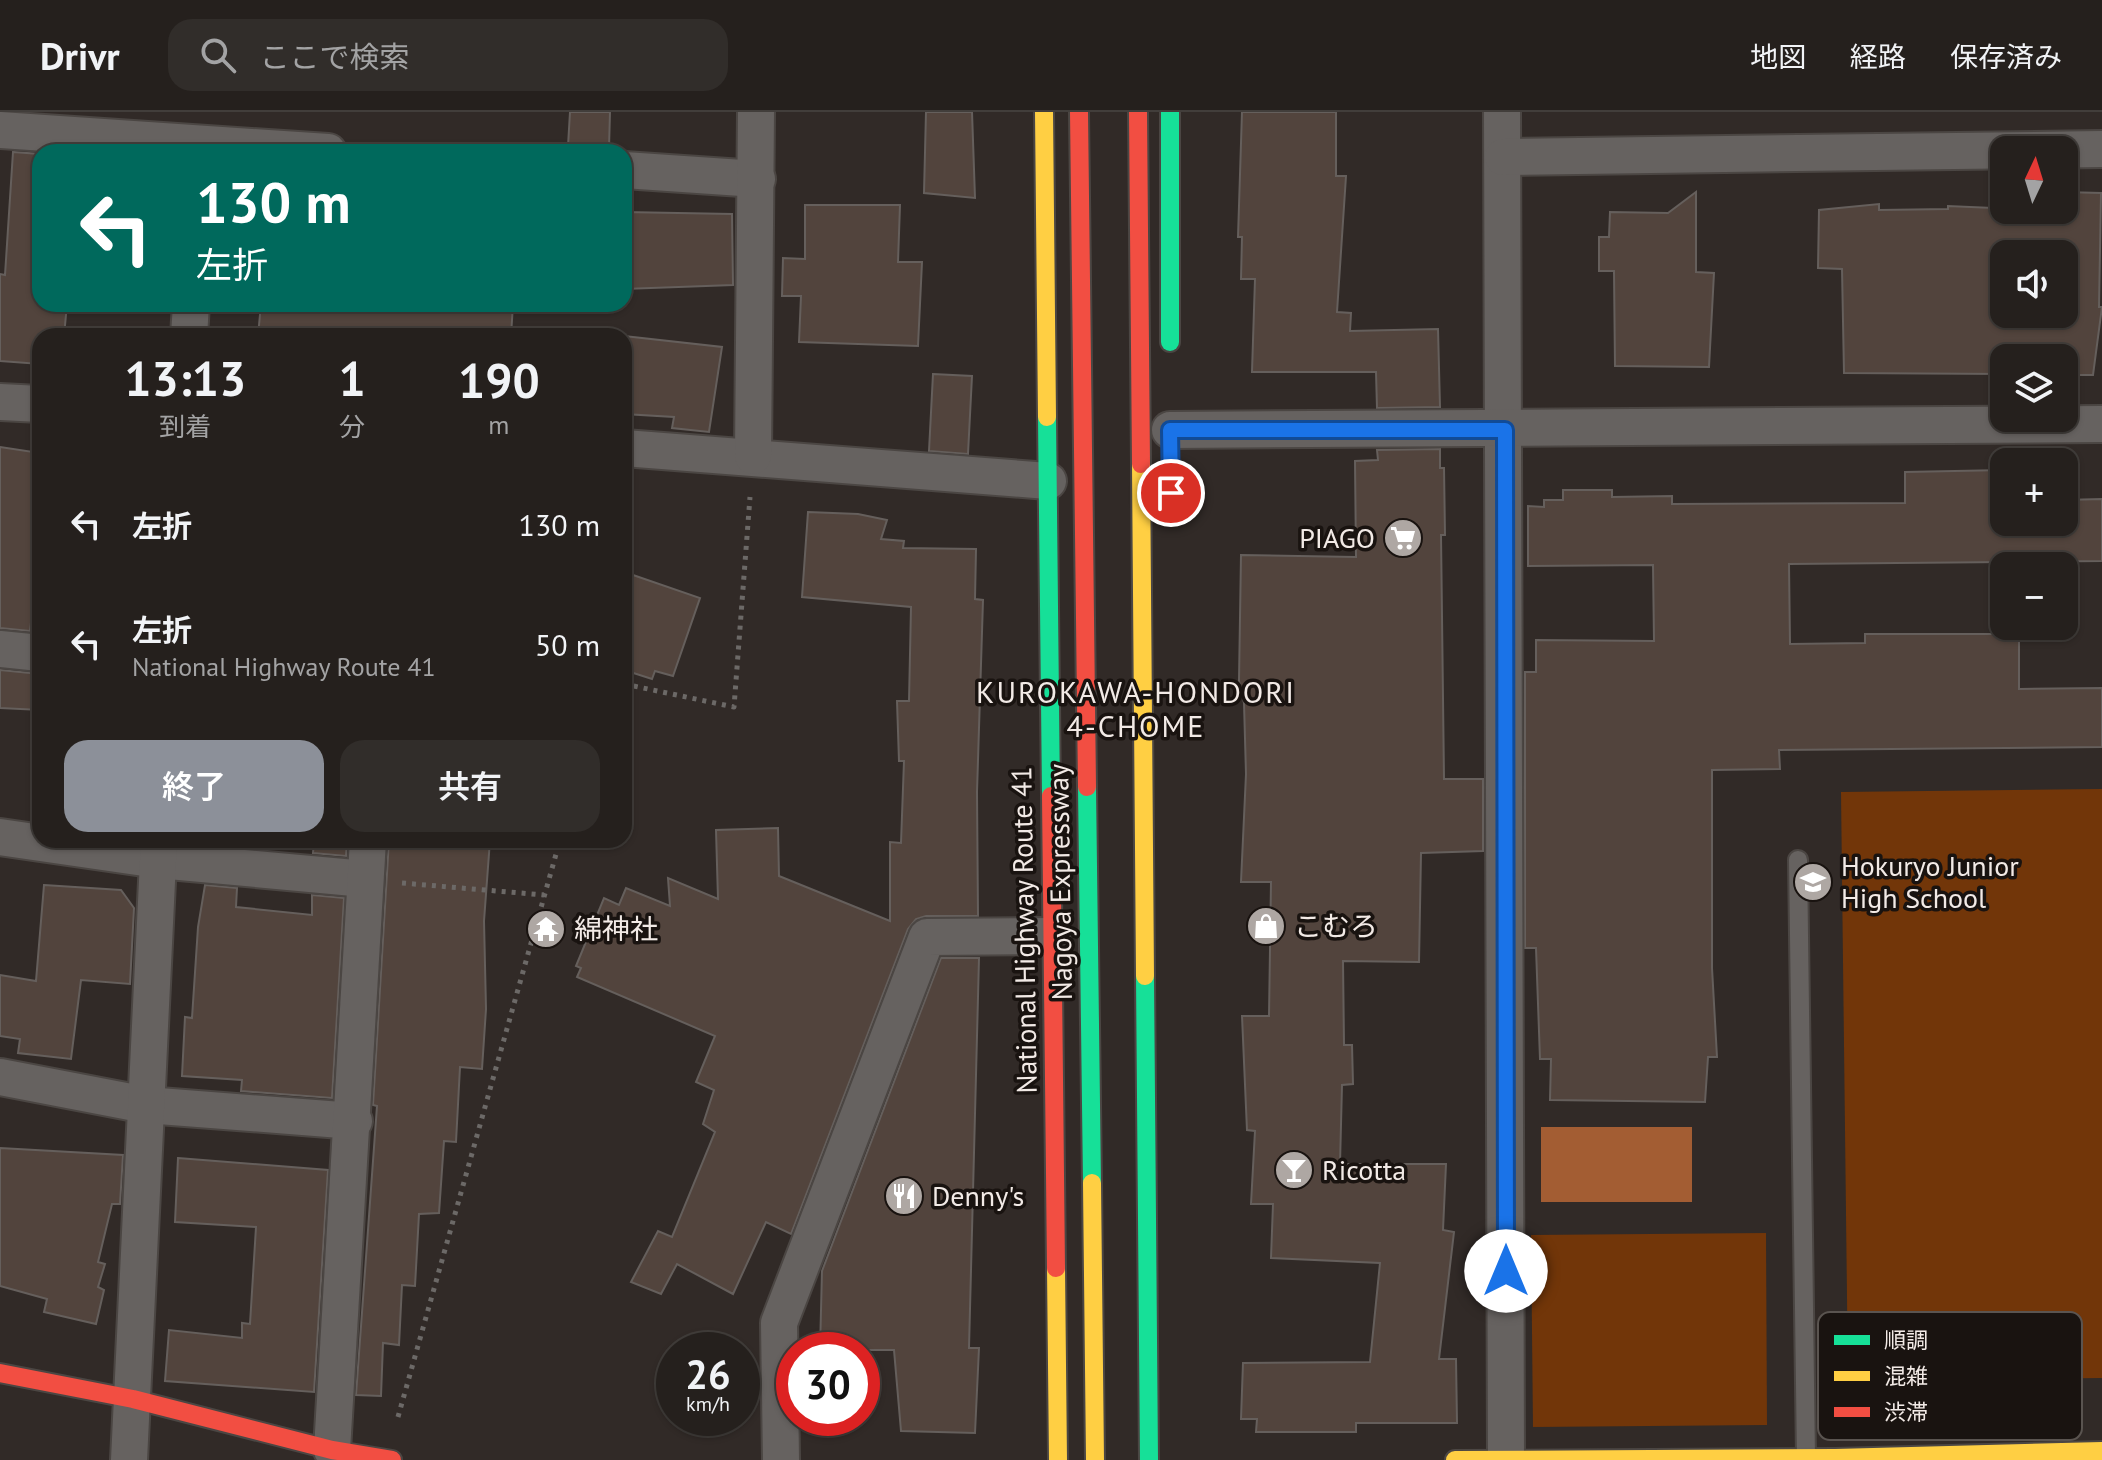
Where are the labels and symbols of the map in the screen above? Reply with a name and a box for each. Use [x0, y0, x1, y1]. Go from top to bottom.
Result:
north arrow [1990, 136, 2078, 224]
pin [1137, 459, 1205, 527]
supermarket icon: PIAGO [1382, 517, 1424, 559]
place label: PIAGO [1299, 519, 1375, 556]
district label: KUROKAWA-HONDORI 4-CHOME [976, 672, 1296, 745]
street label: Nagoya Expressway [1039, 764, 1080, 1000]
street label: National Highway Route 41 [1002, 766, 1045, 1094]
place label: Hokuryo Junior High School [1841, 847, 2019, 916]
school or university icon: Hokuryo Junior High School [1792, 861, 1834, 903]
shop icon: こむろ [1245, 905, 1287, 947]
place label: こむろ [1294, 907, 1378, 944]
temple icon: 綿神社 [525, 908, 567, 950]
place label: 綿神社 [574, 910, 658, 947]
bar icon: Ricotta [1273, 1149, 1315, 1191]
place label: Ricotta [1322, 1151, 1406, 1188]
restaurant icon: Denny's [883, 1175, 925, 1217]
place label: Denny's [932, 1177, 1024, 1214]
position arrow [1464, 1229, 1548, 1313]
legend [1818, 1312, 2082, 1440]
text: 順調 [1884, 1326, 1928, 1354]
speed limit sign: 30 [776, 1332, 880, 1436]
text: 混雑 [1884, 1362, 1928, 1390]
text: 渋滞 [1884, 1398, 1928, 1426]

